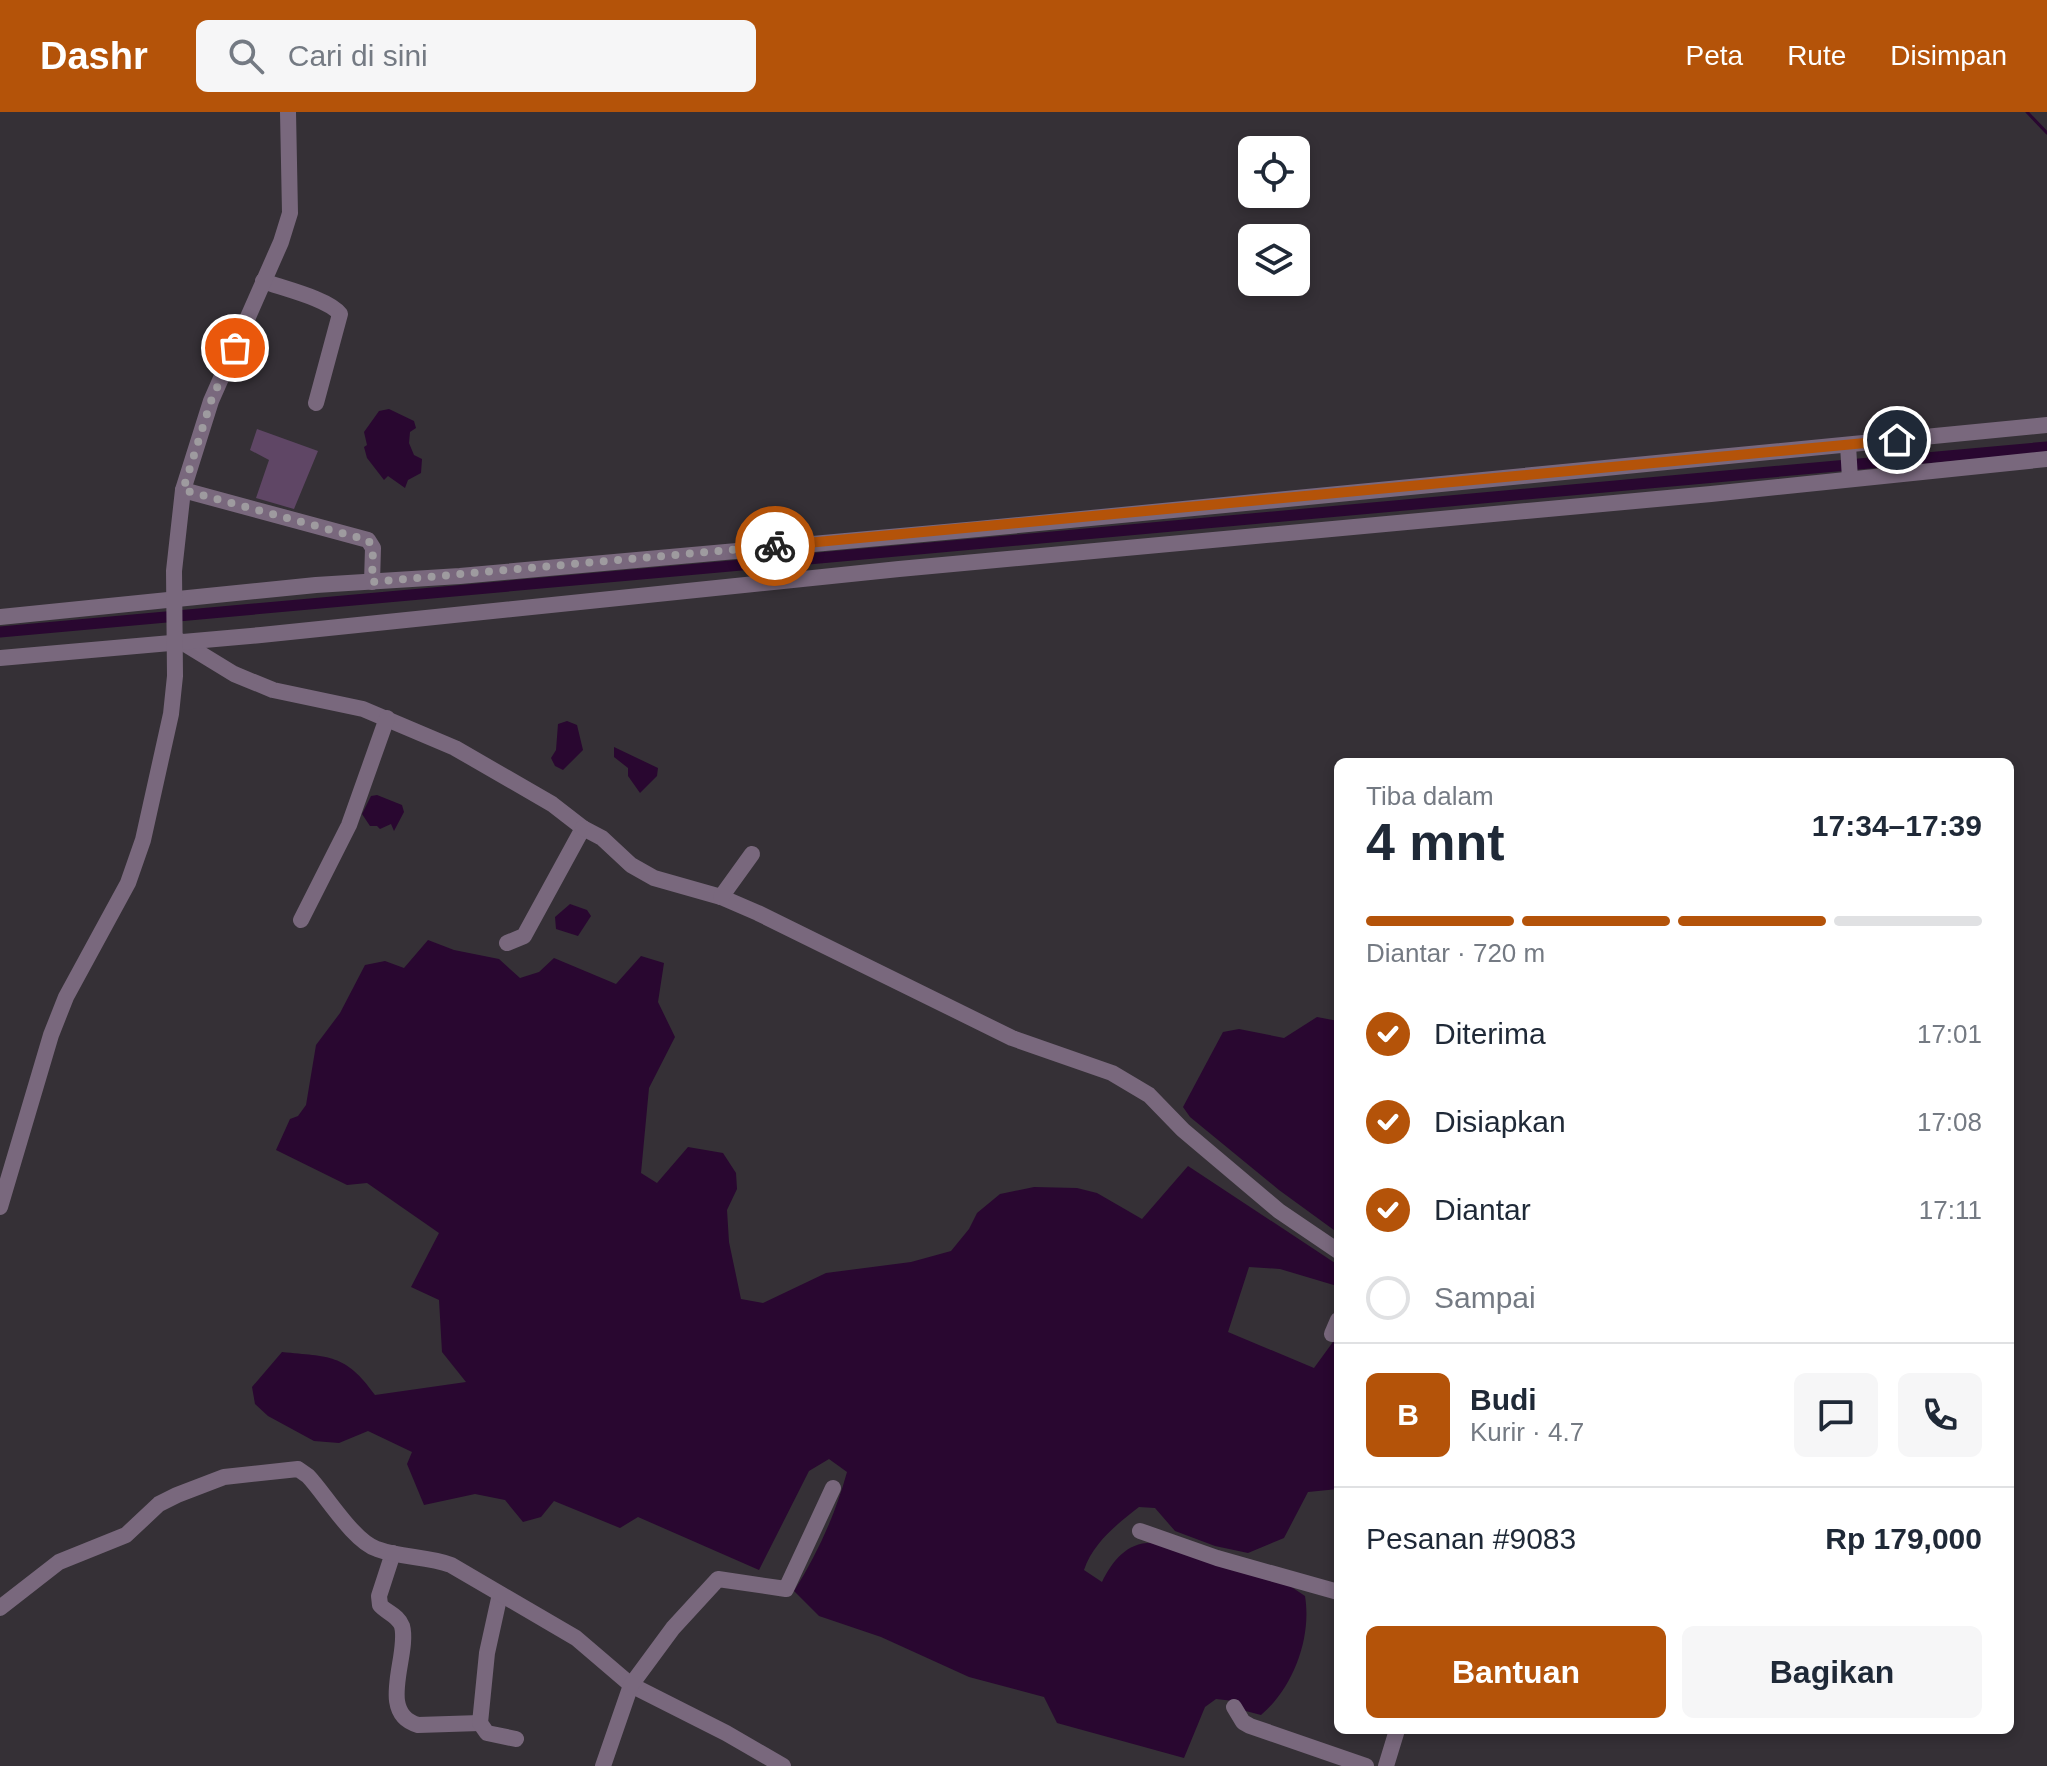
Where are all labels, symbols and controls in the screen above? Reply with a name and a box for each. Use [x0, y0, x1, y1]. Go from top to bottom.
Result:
search box [196, 20, 756, 92]
icon: search [224, 34, 268, 78]
text: Dashr [40, 35, 148, 77]
text: Cari di sini [288, 39, 428, 72]
text: Peta [1686, 40, 1743, 71]
text: Rute [1787, 40, 1846, 71]
text: Disimpan [1890, 40, 2007, 71]
map controls [1238, 136, 1310, 296]
button: locate [1238, 136, 1310, 208]
button: layers [1238, 224, 1310, 296]
pin [201, 314, 269, 382]
icon: bag [213, 326, 257, 370]
pin [1863, 406, 1931, 474]
icon: home [1875, 418, 1919, 462]
courier [735, 506, 815, 586]
icon: bike [753, 524, 797, 568]
text: Tiba dalam [1366, 781, 1494, 811]
text: 17:34–17:39 [1812, 809, 1982, 842]
text: 4 mnt [1366, 813, 1505, 871]
text: Diantar · 720 m [1366, 938, 1545, 968]
icon: check [1366, 1012, 1410, 1056]
text: Diterima [1434, 1017, 1546, 1050]
text: 17:01 [1917, 1019, 1982, 1049]
icon: check [1366, 1100, 1410, 1144]
text: Disiapkan [1434, 1105, 1566, 1138]
text: 17:08 [1917, 1107, 1982, 1137]
icon: check [1366, 1188, 1410, 1232]
text: Diantar [1434, 1193, 1531, 1226]
text: 17:11 [1919, 1195, 1982, 1225]
text: Sampai [1434, 1281, 1536, 1314]
button: chat [1794, 1373, 1878, 1457]
button: phone [1898, 1373, 1982, 1457]
text: Budi [1470, 1383, 1537, 1416]
text: B [1397, 1398, 1419, 1431]
text: Kurir · 4.7 [1470, 1417, 1584, 1447]
text: Pesanan #9083 [1366, 1522, 1576, 1555]
text: Rp 179,000 [1825, 1522, 1982, 1555]
button: Bantuan [1366, 1626, 1666, 1718]
button: Bagikan [1682, 1626, 1982, 1718]

